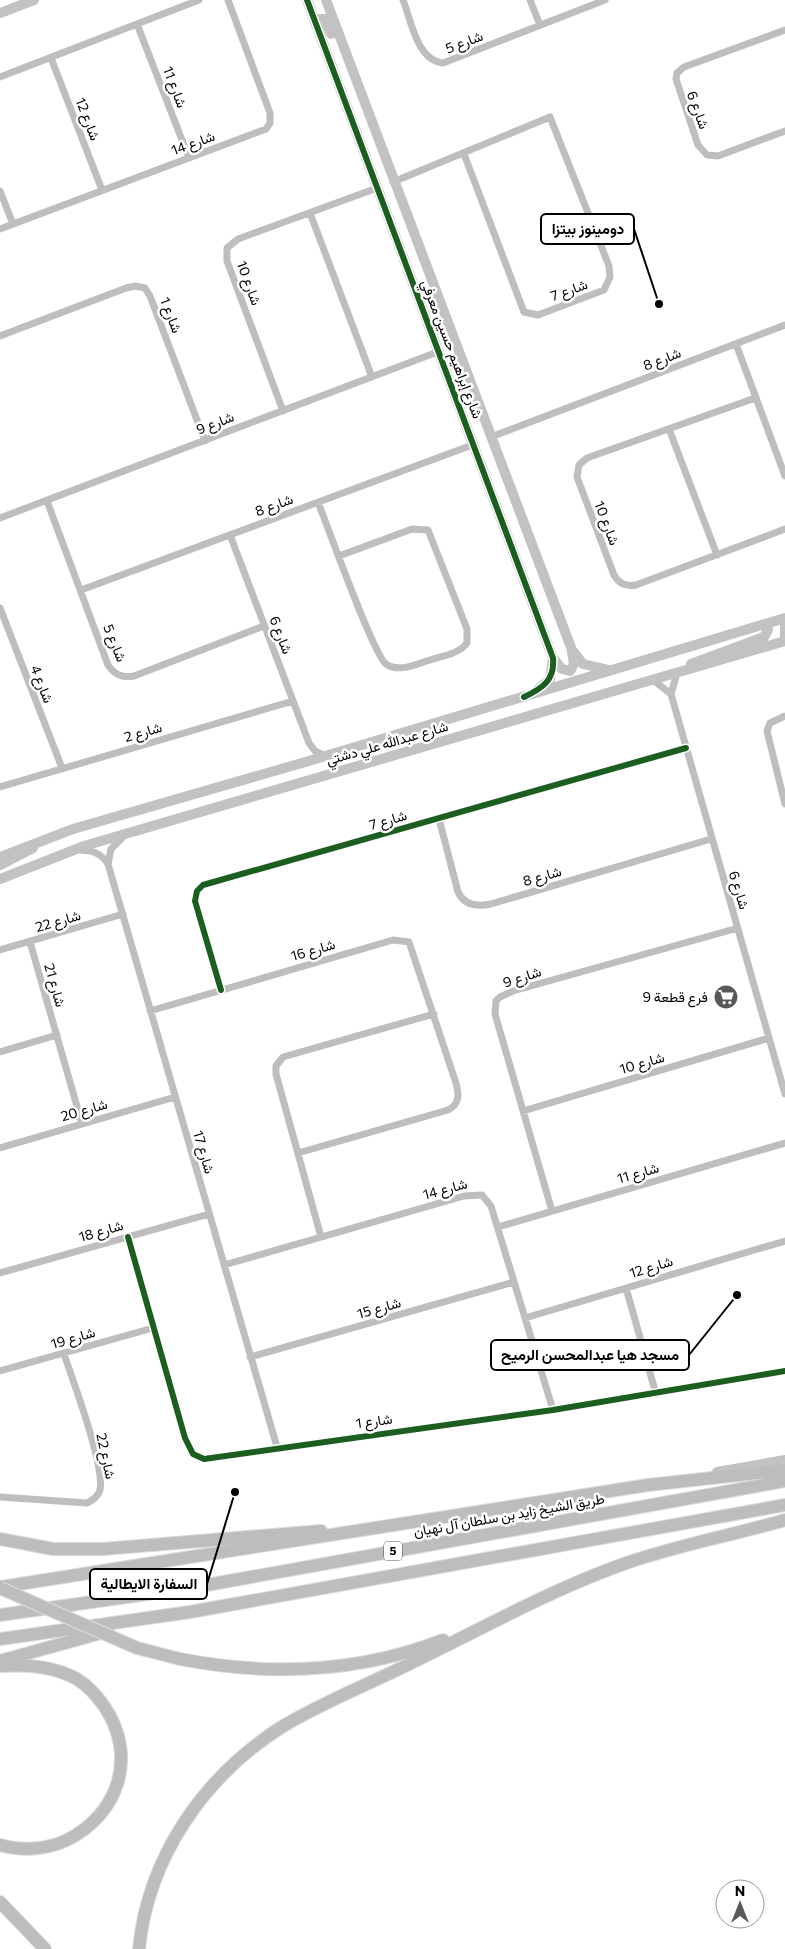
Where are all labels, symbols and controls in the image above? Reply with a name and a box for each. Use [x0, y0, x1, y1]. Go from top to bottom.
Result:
street label: شارع 5 [443, 27, 486, 59]
street label: شارع 11 [157, 64, 191, 111]
street label: شارع 6 [681, 88, 713, 132]
street label: شارع 12 [70, 95, 104, 144]
street label: شارع 14 [169, 127, 218, 161]
callout: دومينوز بيتزا [541, 214, 634, 244]
text: دومينوز بيتزا [552, 219, 624, 238]
street label: شارع 10 [231, 258, 265, 308]
street label: شارع 7 [548, 275, 591, 307]
street label: شارع إبراهيم حسين معرفي [414, 277, 487, 422]
street label: شارع 1 [154, 295, 186, 336]
street label: شارع 8 [640, 344, 684, 376]
street label: شارع 9 [193, 408, 237, 440]
street label: شارع 8 [252, 490, 296, 522]
street label: شارع 10 [588, 498, 624, 548]
street label: شارع 6 [264, 613, 296, 657]
street label: شارع 5 [98, 622, 131, 665]
street label: شارع 4 [25, 662, 57, 706]
street label: شارع عبدالله علي دشتي [324, 717, 451, 772]
street label: شارع 2 [122, 718, 165, 748]
street label: شارع 7 [367, 806, 409, 836]
street label: شارع 8 [521, 862, 564, 892]
street label: شارع 6 [723, 869, 753, 912]
street label: شارع 22 [33, 906, 83, 938]
street label: شارع 16 [289, 935, 338, 967]
street label: شارع 21 [38, 961, 70, 1009]
street label: شارع 9 [501, 962, 544, 994]
supermarket icon: فرع قطعة 9 [713, 984, 739, 1010]
place label: فرع قطعة 9 [643, 988, 708, 1008]
street label: شارع 10 [617, 1048, 667, 1080]
street label: شارع 20 [59, 1095, 110, 1127]
street label: شارع 17 [187, 1128, 219, 1176]
street label: شارع 11 [615, 1158, 662, 1189]
street label: شارع 14 [421, 1174, 470, 1205]
street label: شارع 18 [77, 1216, 126, 1248]
street label: شارع 12 [627, 1252, 676, 1284]
street label: شارع 15 [355, 1293, 404, 1325]
street label: شارع 19 [49, 1323, 98, 1355]
callout: مسجد هيا عبدالمحسن الرميح [491, 1340, 689, 1370]
text: مسجد هيا عبدالمحسن الرميح [501, 1345, 679, 1365]
street label: شارع 1 [355, 1410, 394, 1434]
street label: شارع 22 [90, 1431, 120, 1481]
street label: طريق الشيخ زايد بن سلطان آل نهيان [412, 1489, 606, 1543]
road number: 5 [384, 1542, 402, 1560]
callout: السفارة الايطالية [90, 1569, 207, 1599]
text: السفارة الايطالية [101, 1574, 197, 1593]
north arrow [715, 1879, 765, 1929]
text: N [735, 1882, 745, 1899]

